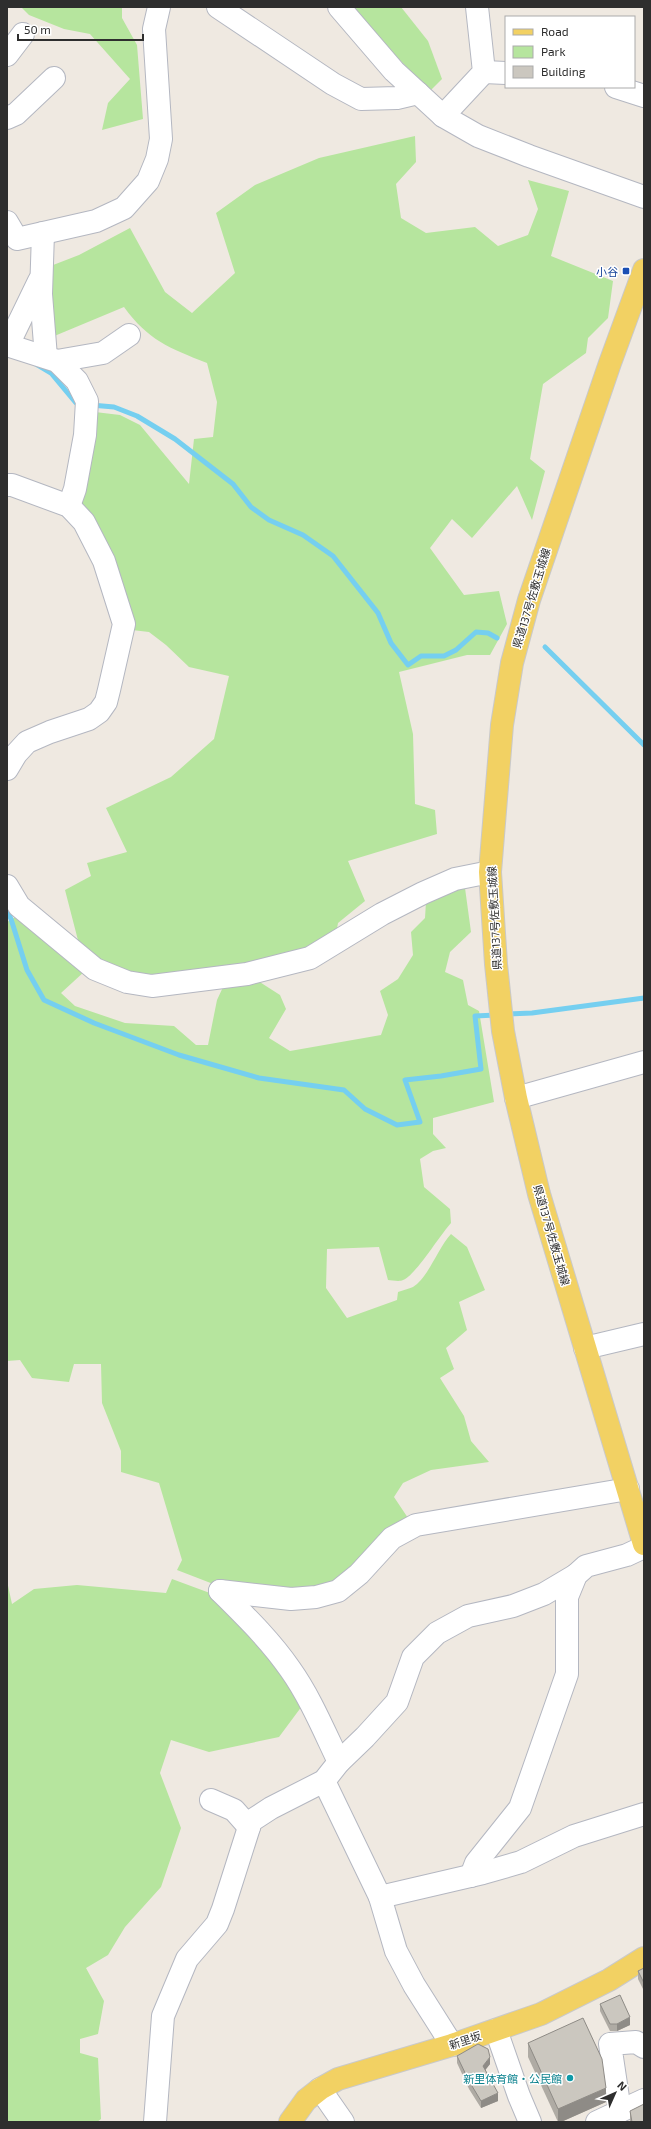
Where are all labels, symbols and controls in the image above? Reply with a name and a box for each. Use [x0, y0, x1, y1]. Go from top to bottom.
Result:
scale bar [18, 16, 143, 42]
legend [505, 16, 635, 88]
text: 50 m [24, 22, 51, 36]
text: Road [541, 24, 569, 38]
text: Park [541, 44, 566, 58]
text: Building [541, 64, 586, 78]
place label: 小谷 [596, 265, 618, 278]
marker: 小谷 [621, 266, 631, 276]
street label: 県道137号佐敷玉城線 [510, 546, 552, 650]
street label: 県道137号佐敷玉城線 [485, 866, 503, 970]
street label: 県道137号佐敷玉城線 [531, 1183, 573, 1287]
street label: 新里坂 [447, 2029, 483, 2051]
place label: 新里体育館・公民館 [463, 2072, 562, 2085]
marker: 新里体育館・公民館 [565, 2073, 575, 2083]
north arrow [595, 2073, 635, 2113]
text: N [615, 2078, 630, 2093]

